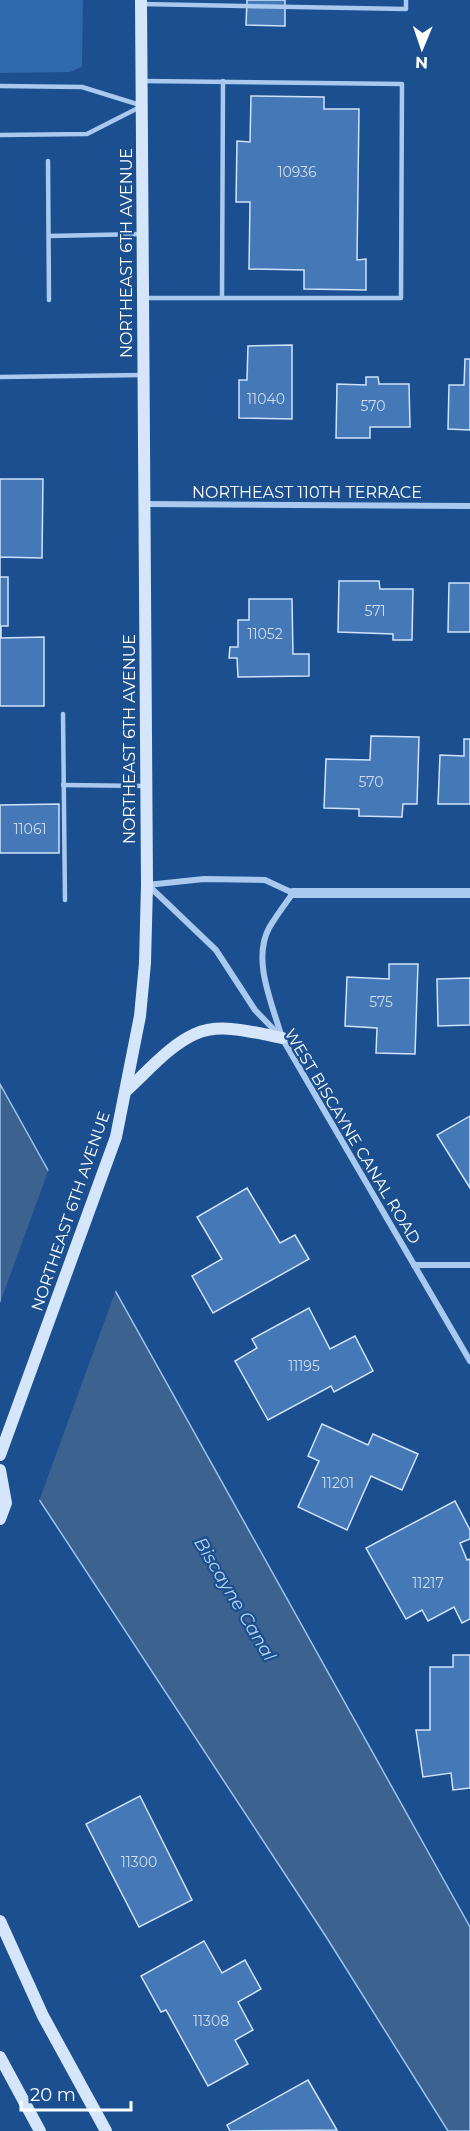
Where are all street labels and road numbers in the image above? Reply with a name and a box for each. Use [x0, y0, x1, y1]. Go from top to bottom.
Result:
street label: NORTHEAST 6TH AVENUE [117, 148, 136, 358]
street label: NORTHEAST 110TH TERRACE [192, 483, 422, 502]
street label: NORTHEAST 6TH AVENUE [120, 634, 139, 844]
street label: WEST BISCAYNE CANAL ROAD [281, 1025, 425, 1247]
street label: NORTHEAST 6TH AVENUE [27, 1109, 114, 1314]

